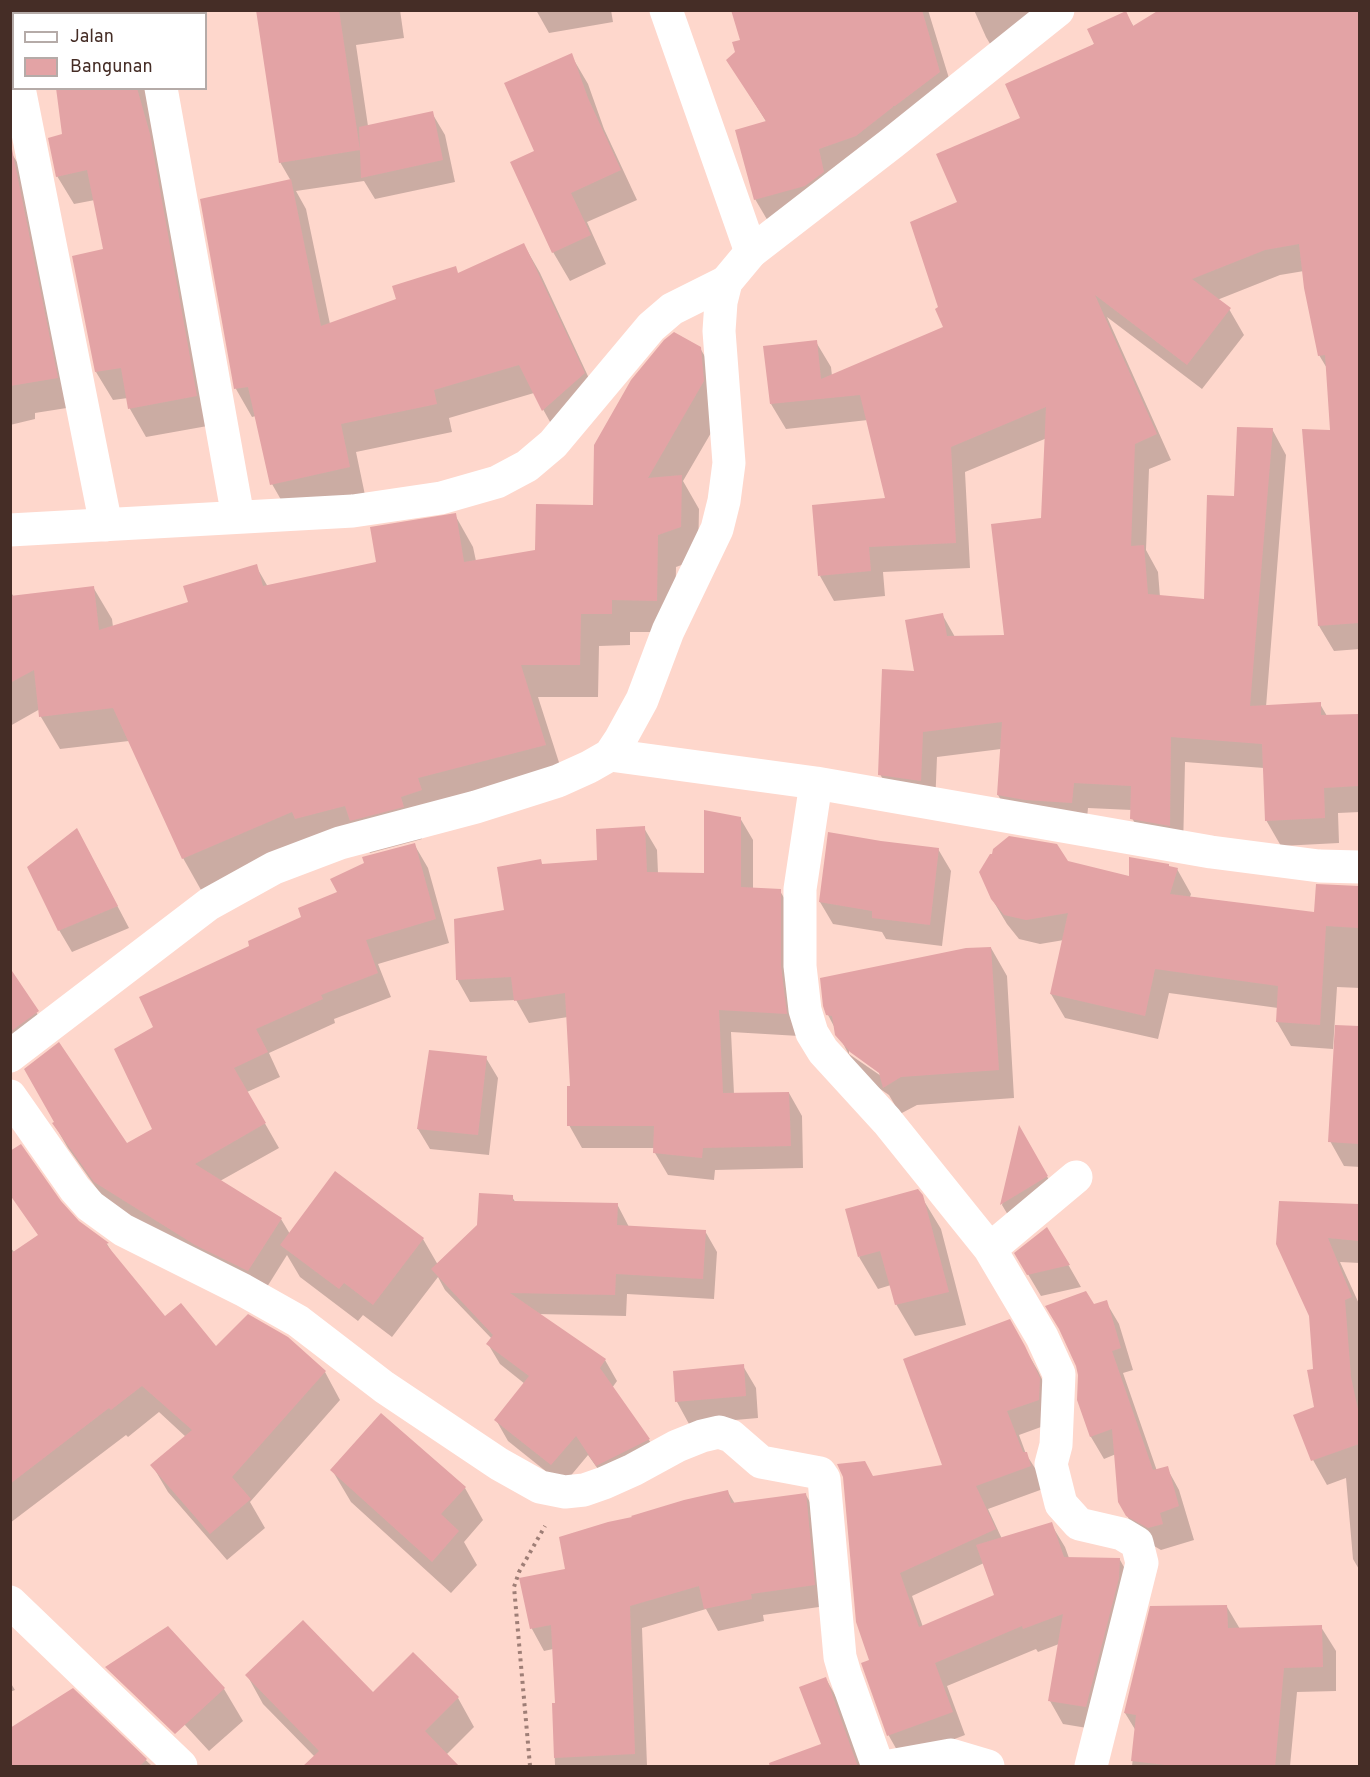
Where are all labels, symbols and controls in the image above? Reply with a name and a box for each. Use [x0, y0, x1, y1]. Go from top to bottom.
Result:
legend [12, 12, 207, 90]
text: Jalan [70, 26, 114, 49]
text: Bangunan [70, 56, 153, 79]

